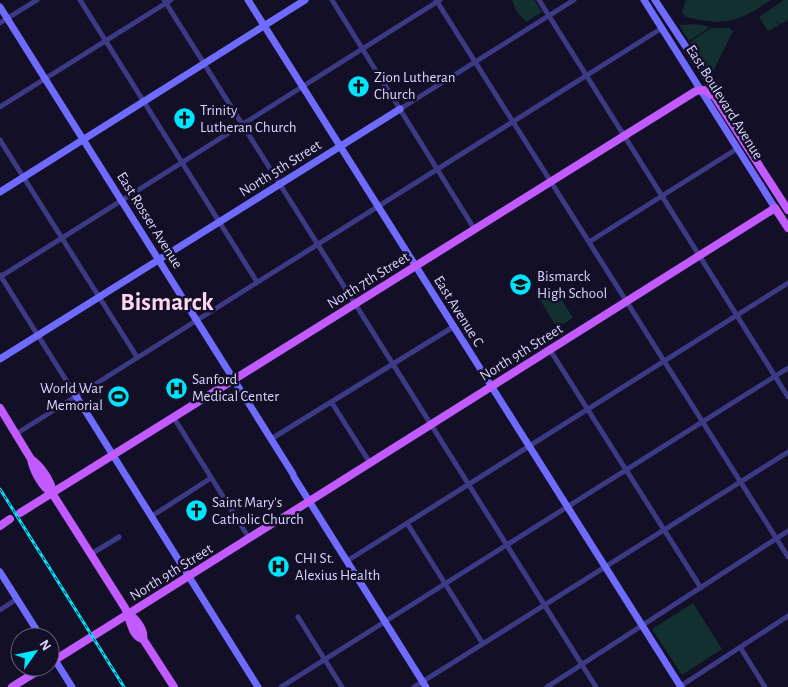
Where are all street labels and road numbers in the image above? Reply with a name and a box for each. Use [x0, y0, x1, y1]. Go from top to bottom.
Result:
street label: East Boulevard Avenue [683, 42, 766, 162]
street label: North 5th Street [237, 137, 324, 200]
street label: East Rosser Avenue [114, 169, 185, 271]
street label: North 7th Street [325, 249, 412, 312]
street label: East Avenue C [431, 273, 486, 350]
street label: North 9th Street [477, 321, 565, 384]
street label: North 9th Street [127, 541, 215, 604]

